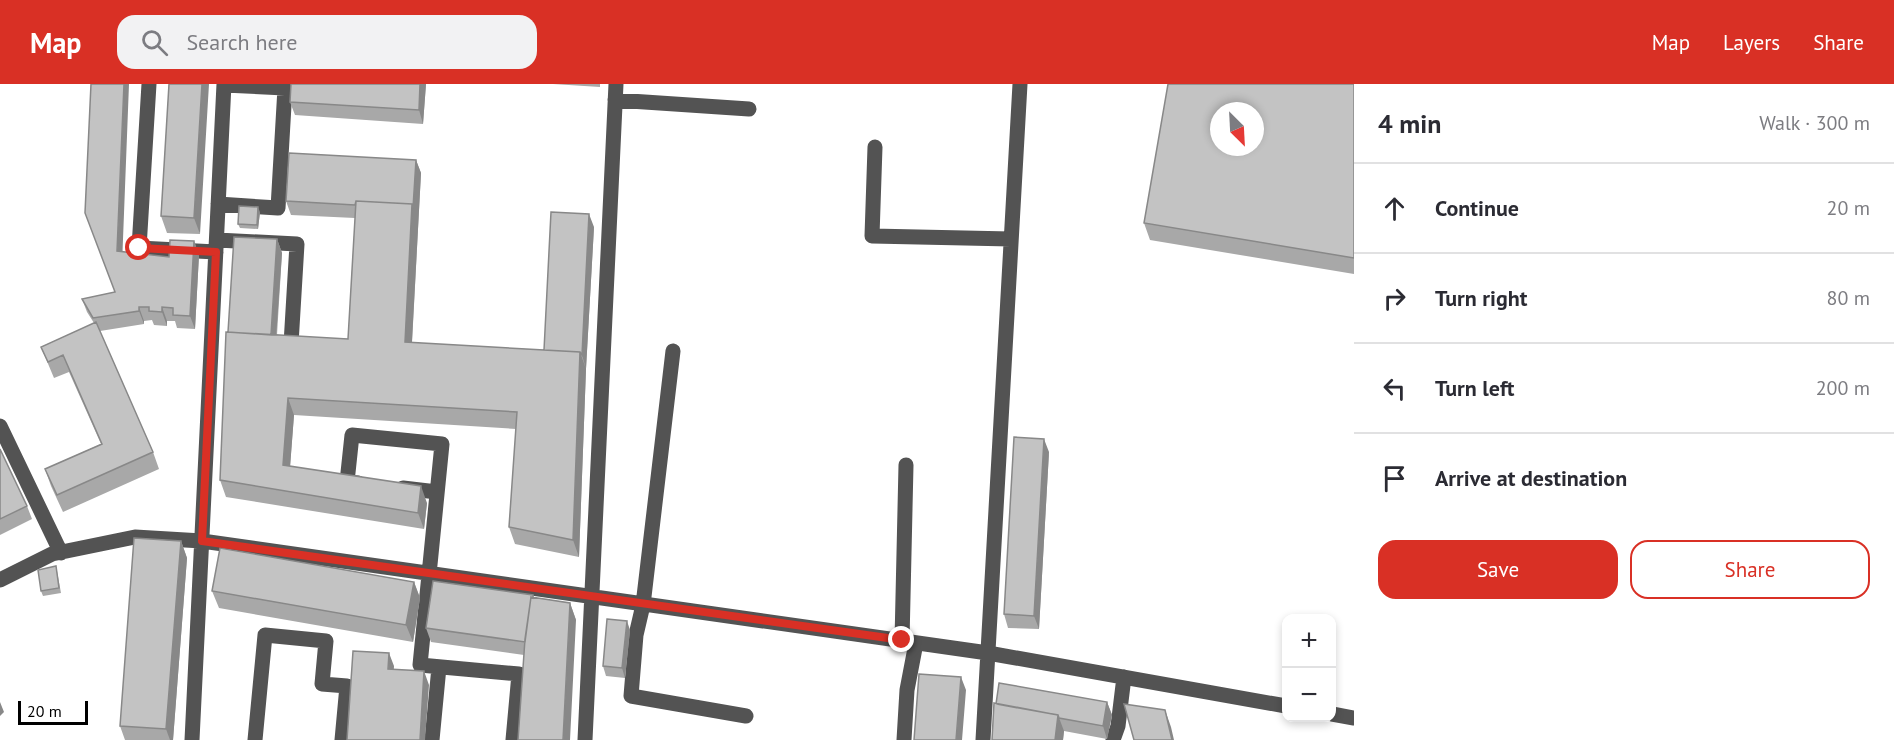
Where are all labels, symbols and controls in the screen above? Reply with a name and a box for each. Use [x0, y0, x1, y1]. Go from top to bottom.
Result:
search box [117, 15, 537, 69]
text: Map [30, 24, 81, 61]
icon: search [138, 26, 171, 59]
text: Search here [186, 28, 297, 56]
text: Map [1652, 29, 1690, 56]
text: Layers [1723, 29, 1780, 56]
text: Share [1813, 29, 1864, 56]
north arrow [1210, 102, 1264, 156]
text: 4 min [1378, 107, 1441, 140]
text: Walk · 300 m [1759, 110, 1870, 136]
icon: ahead [1378, 192, 1411, 225]
text: Continue [1435, 194, 1519, 222]
text: 20 m [1827, 195, 1870, 221]
route start [125, 234, 151, 260]
icon: right [1378, 282, 1411, 315]
text: Turn right [1435, 284, 1527, 312]
text: 80 m [1827, 285, 1870, 311]
icon: left [1378, 372, 1411, 405]
text: Turn left [1435, 374, 1515, 402]
text: 200 m [1816, 375, 1870, 401]
icon: arrive [1378, 462, 1411, 495]
text: Arrive at destination [1435, 464, 1627, 492]
button: Save [1378, 540, 1618, 599]
button: Share [1630, 540, 1870, 599]
map controls [1282, 614, 1336, 722]
button: + [1282, 614, 1336, 668]
route end [888, 626, 914, 652]
button: − [1282, 668, 1336, 722]
scale bar [18, 698, 88, 726]
text: 20 m [27, 701, 62, 721]

